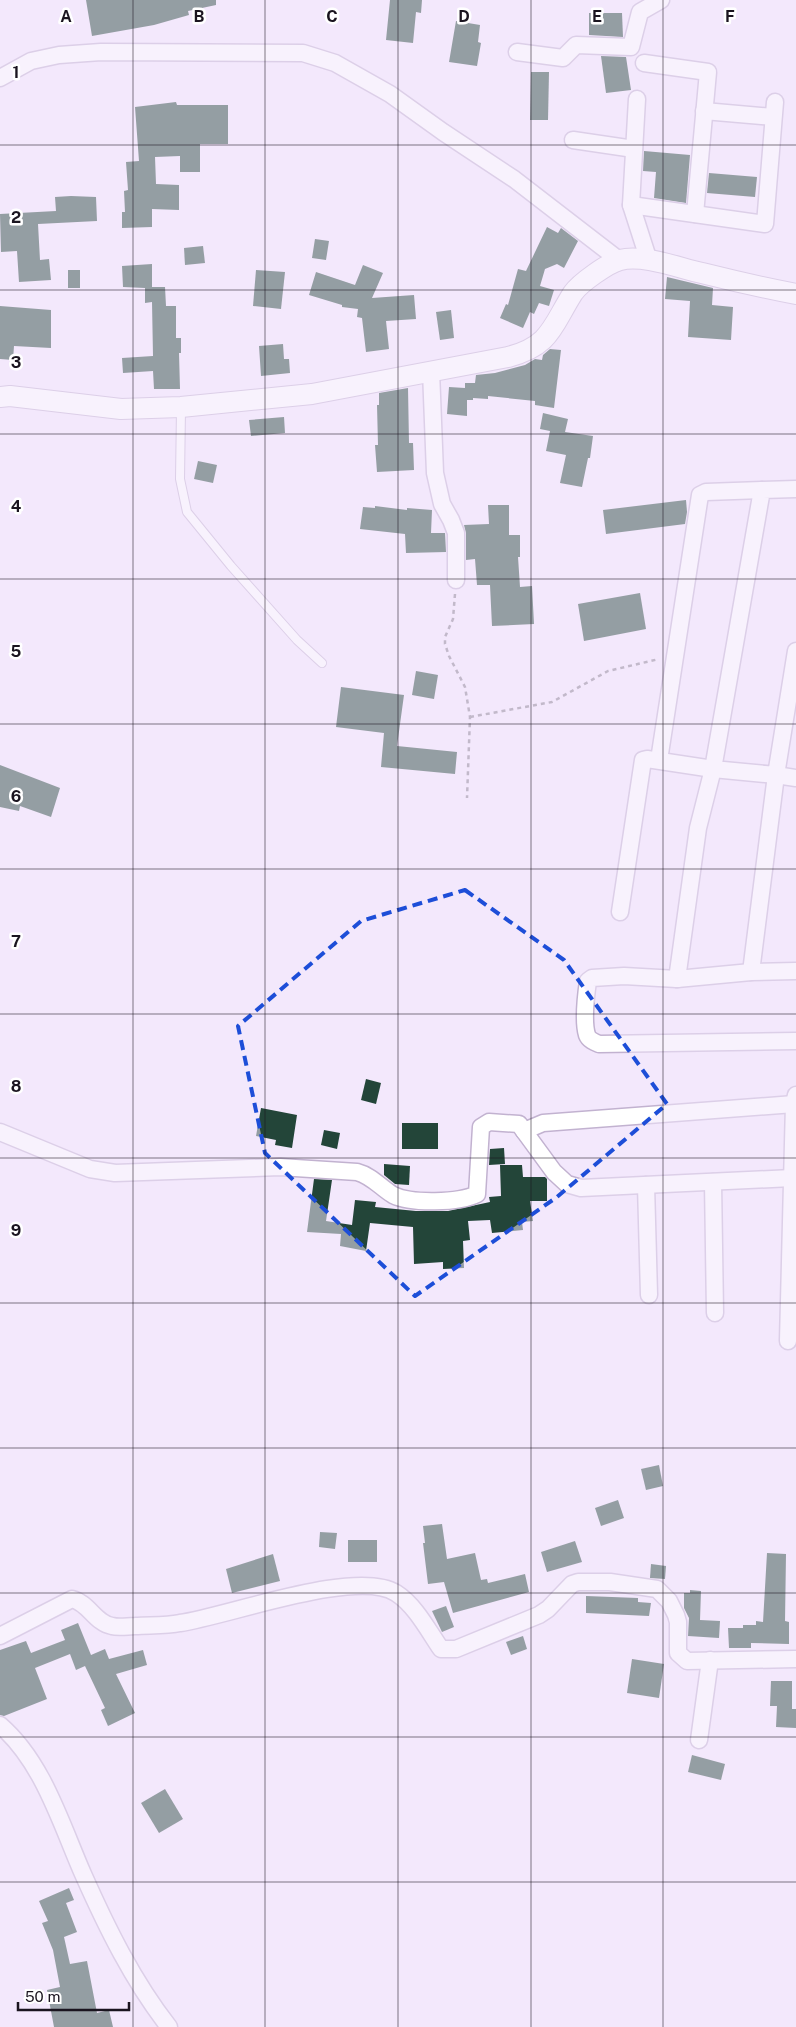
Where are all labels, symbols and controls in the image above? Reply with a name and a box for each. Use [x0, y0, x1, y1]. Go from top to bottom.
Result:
text: A [60, 7, 72, 26]
text: B [194, 7, 205, 26]
text: C [326, 7, 338, 26]
text: D [458, 7, 470, 26]
text: E [592, 7, 602, 26]
text: F [725, 7, 735, 26]
text: 1 [13, 63, 19, 82]
text: 2 [11, 208, 21, 227]
text: 3 [11, 353, 21, 372]
text: 4 [11, 497, 22, 516]
text: 5 [11, 642, 22, 661]
text: 6 [11, 787, 21, 806]
text: 7 [11, 932, 21, 951]
text: 8 [11, 1077, 22, 1096]
text: 9 [11, 1221, 21, 1240]
scale bar [18, 1980, 129, 2012]
text: 50 m [25, 1988, 60, 2005]

